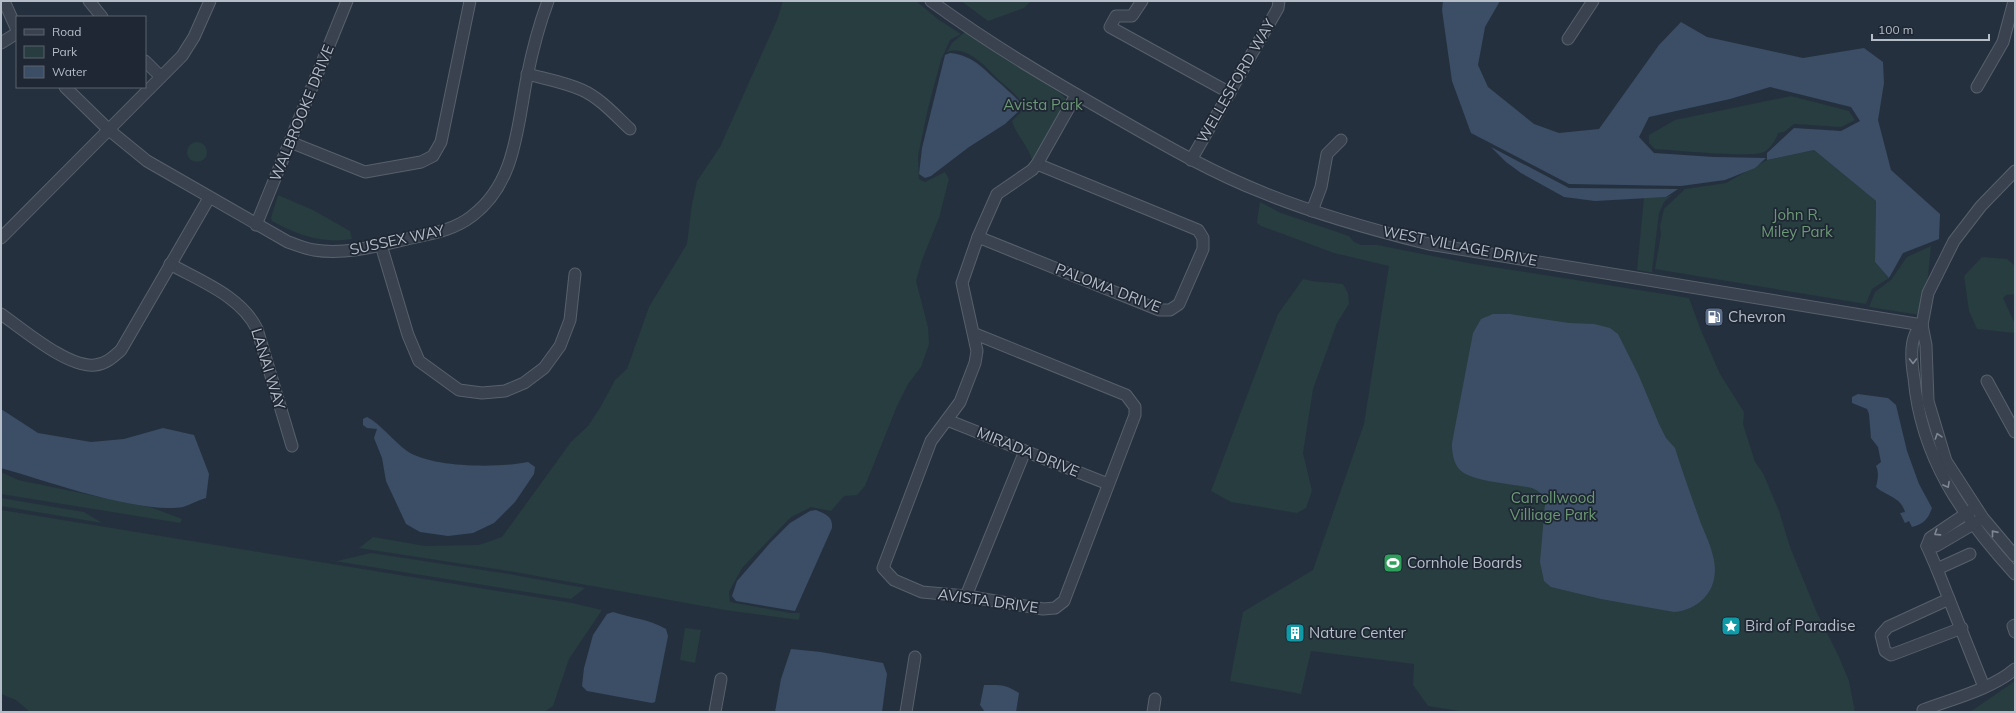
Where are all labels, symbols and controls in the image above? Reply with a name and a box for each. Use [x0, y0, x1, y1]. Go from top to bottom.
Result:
street label: WELLESFORD WAY [1192, 15, 1279, 146]
legend [16, 16, 146, 88]
scale bar [1872, 16, 1989, 42]
text: 100 m [1878, 22, 1913, 37]
text: Road [52, 24, 81, 39]
street label: WALBROOKE DRIVE [265, 42, 338, 184]
text: Park [52, 44, 78, 59]
text: Water [52, 64, 88, 79]
park label: Avista Park [1003, 95, 1083, 114]
park label: John R. Miley Park [1761, 205, 1833, 241]
street label: SUSSEX WAY [348, 220, 447, 259]
street label: WEST VILLAGE DRIVE [1381, 221, 1539, 270]
street label: PALOMA DRIVE [1053, 259, 1164, 316]
fuel station icon: Chevron [1703, 306, 1725, 328]
place label: Chevron [1728, 307, 1786, 326]
street label: LANAI WAY [247, 326, 290, 413]
one-way arrow [1909, 358, 1917, 364]
street label: MIRADA DRIVE [974, 422, 1082, 481]
one-way arrow [1934, 433, 1943, 440]
one-way arrow [1942, 481, 1950, 488]
park label: Carrollwood Villiage Park [1510, 488, 1596, 524]
one-way arrow [1934, 528, 1941, 536]
one-way arrow [1991, 530, 1998, 537]
sports icon: Cornhole Boards [1382, 552, 1404, 574]
place label: Cornhole Boards [1407, 553, 1522, 572]
street label: AVISTA DRIVE [937, 584, 1040, 617]
place icon: Bird of Paradise [1720, 615, 1742, 637]
place label: Bird of Paradise [1745, 616, 1855, 635]
building icon: Nature Center [1284, 622, 1306, 644]
place label: Nature Center [1309, 623, 1407, 642]

